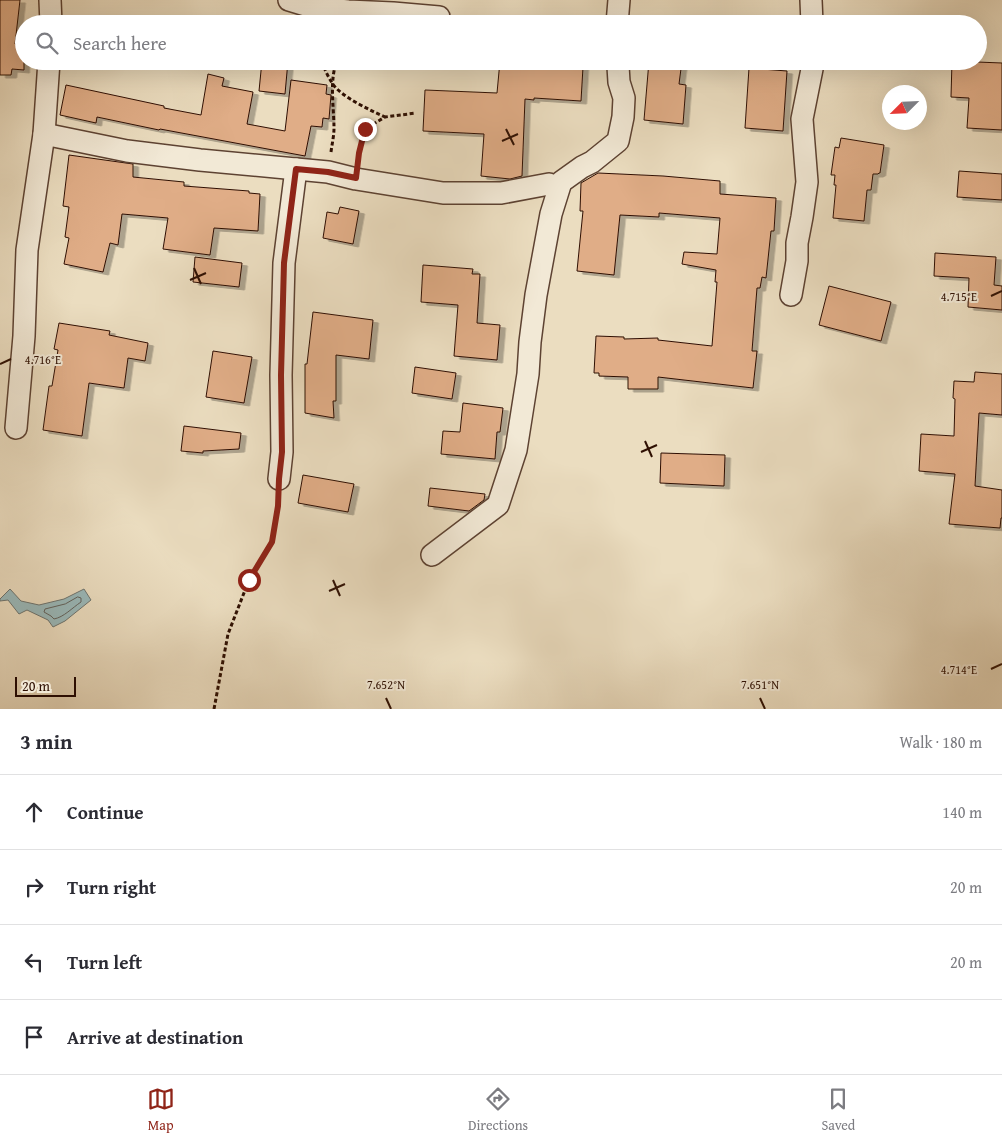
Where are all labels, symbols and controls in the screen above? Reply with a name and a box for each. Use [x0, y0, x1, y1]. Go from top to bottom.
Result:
search box [15, 15, 987, 70]
icon: search [33, 29, 61, 57]
text: Search here [73, 29, 167, 57]
north arrow [882, 85, 927, 130]
route end [354, 118, 377, 141]
text: 4.715°E [941, 288, 977, 305]
text: 4.716°E [25, 351, 61, 368]
route start [238, 569, 261, 592]
text: 4.714°E [941, 661, 977, 678]
scale bar [15, 674, 76, 697]
text: 20 m [22, 676, 50, 696]
text: 7.652°N [367, 676, 405, 693]
text: 7.651°N [741, 676, 779, 693]
text: 3 min [20, 726, 72, 757]
text: Walk · 180 m [899, 730, 982, 754]
icon: ahead [20, 798, 48, 826]
text: Continue [67, 798, 144, 826]
text: 140 m [942, 800, 982, 824]
icon: right [20, 873, 48, 901]
text: Turn right [67, 873, 156, 901]
text: 20 m [950, 875, 982, 899]
icon: left [20, 948, 48, 976]
text: Turn left [67, 948, 142, 976]
text: 20 m [950, 950, 982, 974]
icon: arrive [20, 1023, 48, 1051]
text: Arrive at destination [67, 1023, 243, 1051]
tab: Map [147, 1085, 175, 1135]
tab: Directions [468, 1085, 528, 1135]
tab: Saved [821, 1085, 855, 1135]

